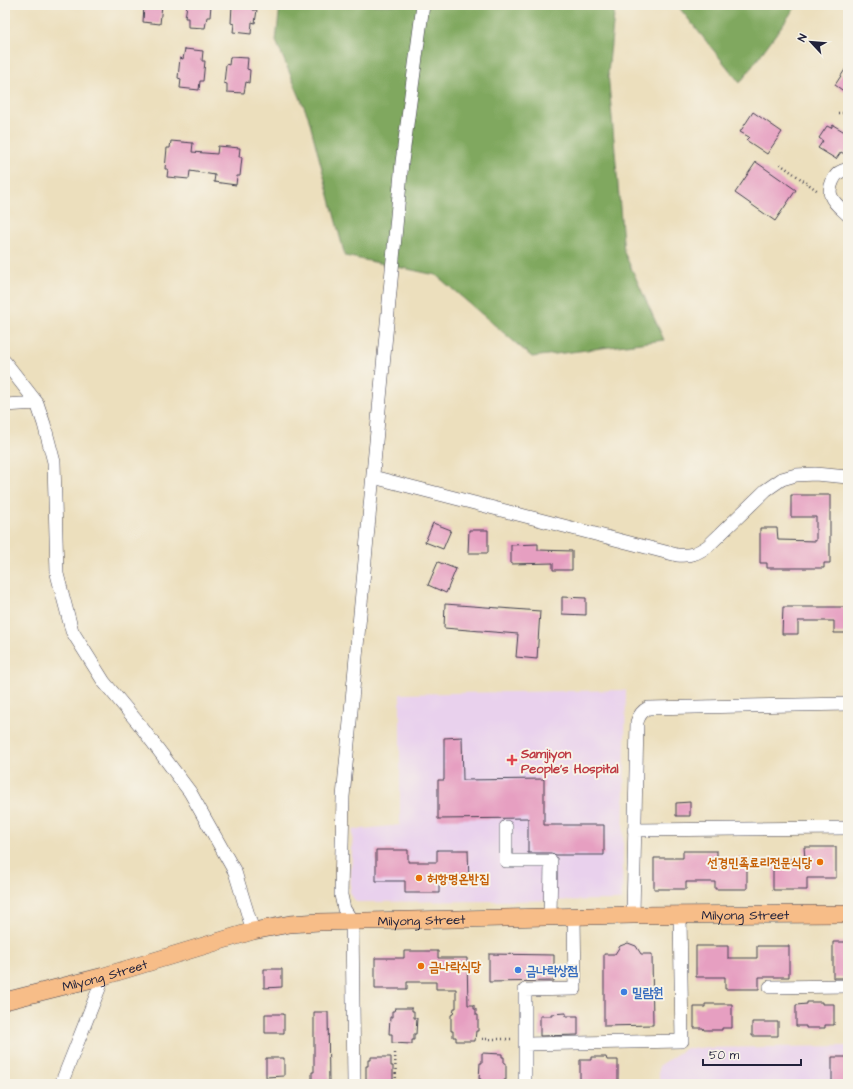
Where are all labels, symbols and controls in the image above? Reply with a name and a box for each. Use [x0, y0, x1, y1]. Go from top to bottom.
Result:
north arrow [791, 22, 831, 62]
text: N [794, 31, 811, 44]
place label: Samjiyon People's Hospital [520, 745, 619, 779]
marker: Samjiyon People's Hospital [506, 754, 518, 766]
place label: 선경민족료리전문식당 [706, 854, 813, 872]
marker: 선경민족료리전문식당 [815, 857, 825, 867]
place label: 허항명온반집 [427, 870, 490, 888]
marker: 허항명온반집 [414, 873, 424, 883]
street label: Milyong Street [701, 906, 790, 926]
street label: Milyong Street [377, 911, 466, 931]
street label: Milyong Street [60, 955, 150, 996]
place label: 금나락식당 [429, 958, 482, 976]
marker: 금나락식당 [416, 961, 426, 971]
place label: 금나락상점 [526, 962, 579, 980]
marker: 금나락상점 [513, 965, 523, 975]
place label: 밀람원 [632, 984, 663, 1002]
marker: 밀람원 [619, 987, 629, 997]
scale bar [703, 1041, 801, 1067]
text: 50 m [709, 1047, 740, 1064]

